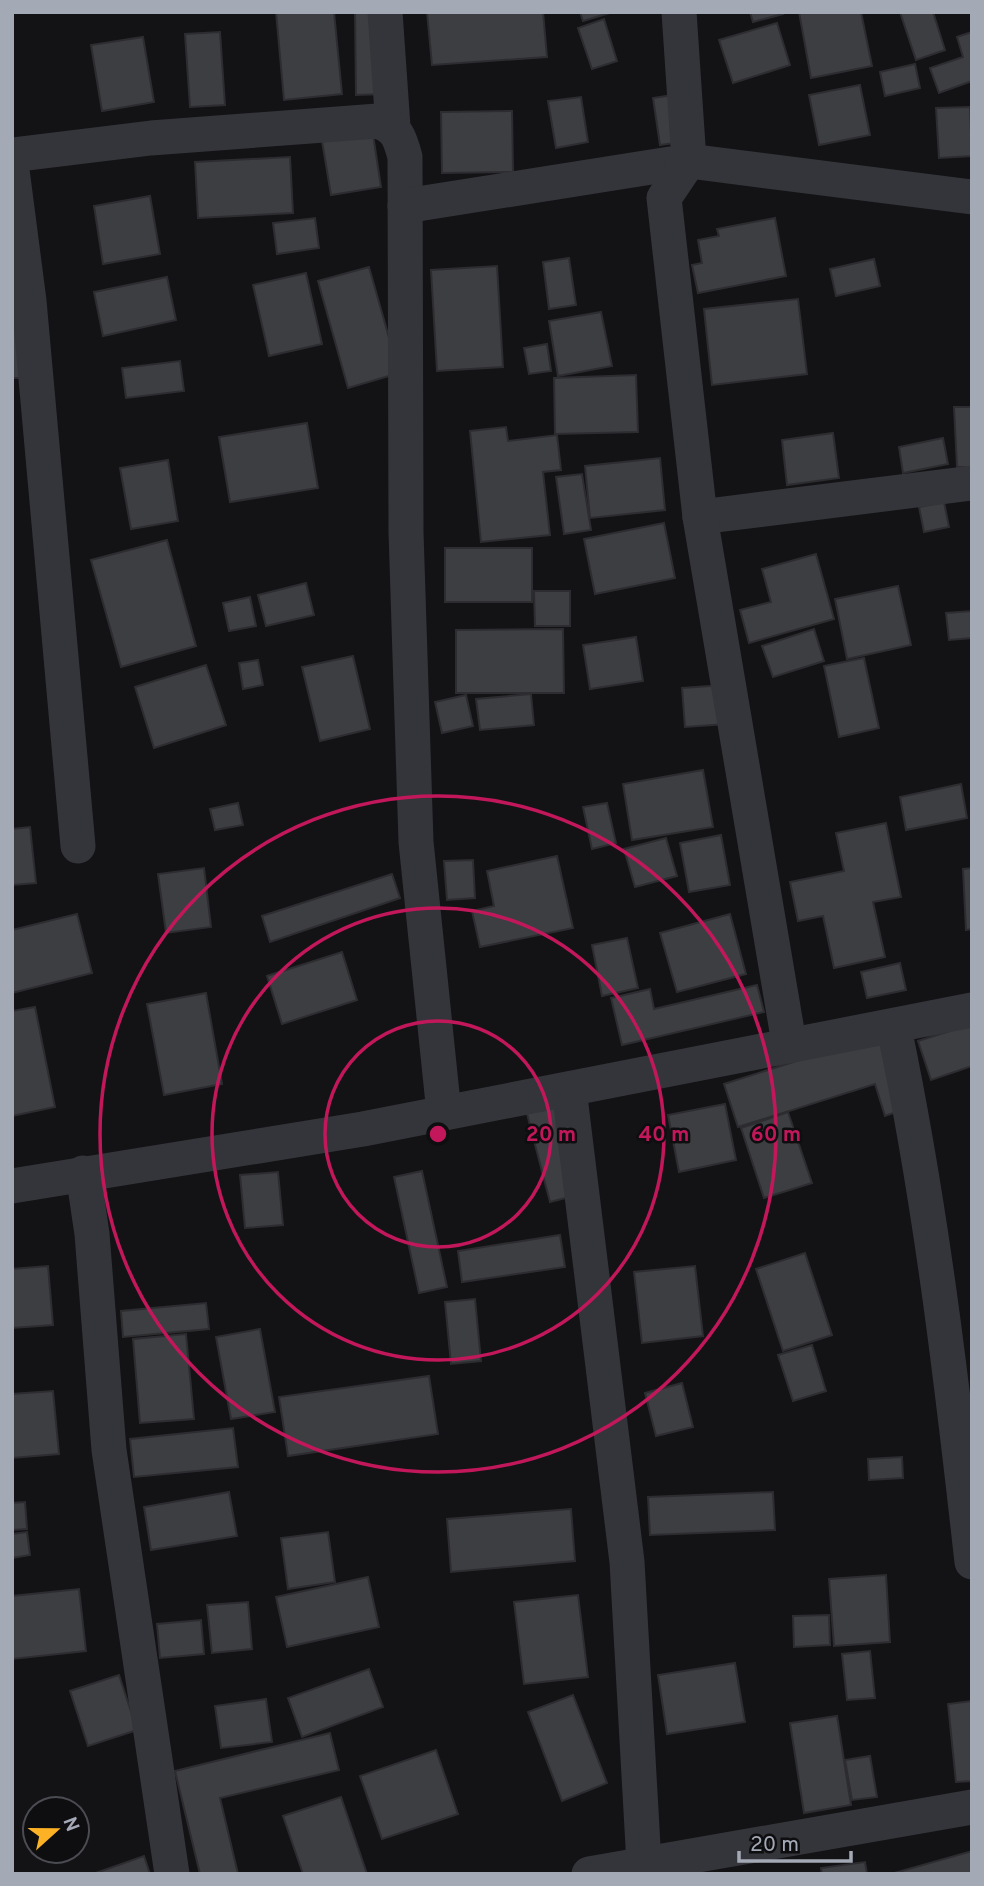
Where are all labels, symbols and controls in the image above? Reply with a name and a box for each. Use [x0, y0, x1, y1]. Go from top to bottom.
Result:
centre of rings [426, 1122, 450, 1146]
text: 20 m [526, 1122, 576, 1149]
text: 40 m [639, 1122, 689, 1149]
text: 60 m [751, 1122, 801, 1149]
north arrow [21, 1795, 91, 1865]
text: N [56, 1814, 84, 1835]
scale bar [739, 1820, 851, 1864]
text: 20 m [750, 1832, 799, 1859]

